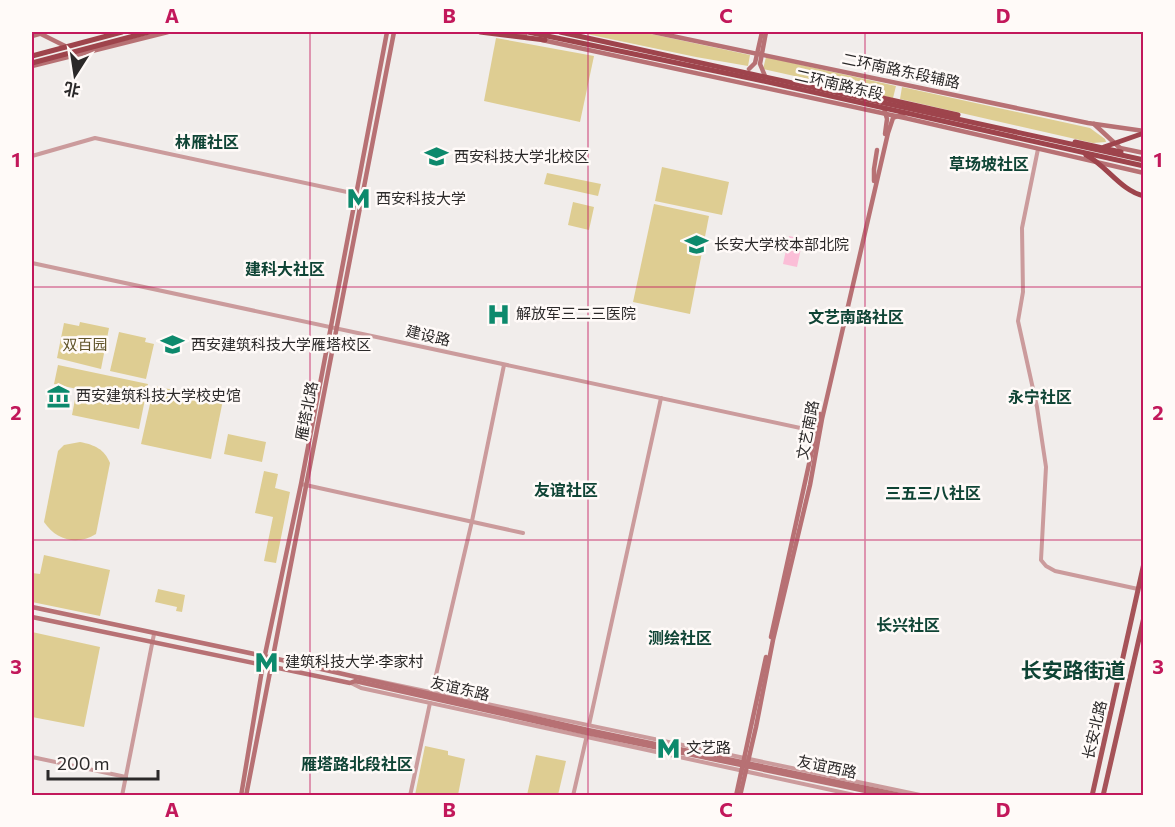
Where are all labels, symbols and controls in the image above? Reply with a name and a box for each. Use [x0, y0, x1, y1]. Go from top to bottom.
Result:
text: A [165, 3, 179, 27]
text: B [442, 3, 456, 27]
text: C [719, 3, 733, 27]
text: D [996, 3, 1010, 27]
north arrow [45, 45, 105, 105]
street label: 二环南路东段辅路 [840, 50, 962, 92]
street label: 二环南路东段 [793, 66, 885, 104]
text: 北 [62, 79, 82, 101]
district label: 林雁社区 [175, 132, 239, 151]
school or university icon: 西安科技大学北校区 [423, 144, 449, 170]
text: 1 [11, 147, 21, 171]
place label: 西安科技大学北校区 [454, 147, 589, 165]
text: 1 [1153, 147, 1163, 171]
district label: 草场坡社区 [949, 154, 1029, 173]
metro station icon: 西安科技大学 [345, 186, 371, 212]
place label: 西安科技大学 [376, 189, 466, 207]
school or university icon: 长安大学校本部北院 [683, 232, 709, 258]
place label: 长安大学校本部北院 [714, 235, 849, 253]
district label: 建科大社区 [245, 259, 325, 278]
hospital icon: 解放军三二三医院 [485, 301, 511, 327]
place label: 解放军三二三医院 [516, 304, 636, 322]
district label: 文艺南路社区 [808, 307, 904, 326]
street label: 建设路 [404, 321, 452, 349]
school or university icon: 西安建筑科技大学雁塔校区 [160, 332, 186, 358]
park label: 双百园 [62, 335, 108, 353]
place label: 西安建筑科技大学雁塔校区 [191, 335, 371, 353]
street label: 雁塔北路 [291, 380, 321, 442]
museum icon: 西安建筑科技大学校史馆 [45, 383, 71, 409]
place label: 西安建筑科技大学校史馆 [76, 386, 241, 404]
district label: 永宁社区 [1008, 387, 1072, 406]
street label: 文艺南路 [792, 399, 822, 461]
text: 2 [10, 400, 22, 424]
text: 2 [1152, 400, 1164, 424]
district label: 友谊社区 [534, 480, 598, 499]
district label: 三五三八社区 [885, 483, 981, 502]
district label: 长兴社区 [876, 615, 940, 634]
district label: 测绘社区 [648, 628, 712, 647]
metro station icon: 建筑科技大学·李家村 [254, 649, 280, 675]
place label: 建筑科技大学·李家村 [285, 652, 424, 670]
text: 3 [10, 654, 22, 678]
text: 3 [1152, 654, 1164, 678]
district label: 长安路街道 [1021, 657, 1126, 682]
street label: 友谊东路 [429, 673, 491, 704]
street label: 长安北路 [1079, 699, 1110, 761]
metro station icon: 文艺路 [655, 735, 681, 761]
place label: 文艺路 [686, 738, 731, 756]
scale bar [48, 743, 158, 781]
street label: 友谊西路 [796, 751, 858, 781]
text: 200 m [57, 752, 110, 774]
district label: 雁塔路北段社区 [301, 754, 413, 773]
text: A [165, 797, 179, 821]
text: B [442, 797, 456, 821]
text: C [719, 797, 733, 821]
text: D [996, 797, 1010, 821]

